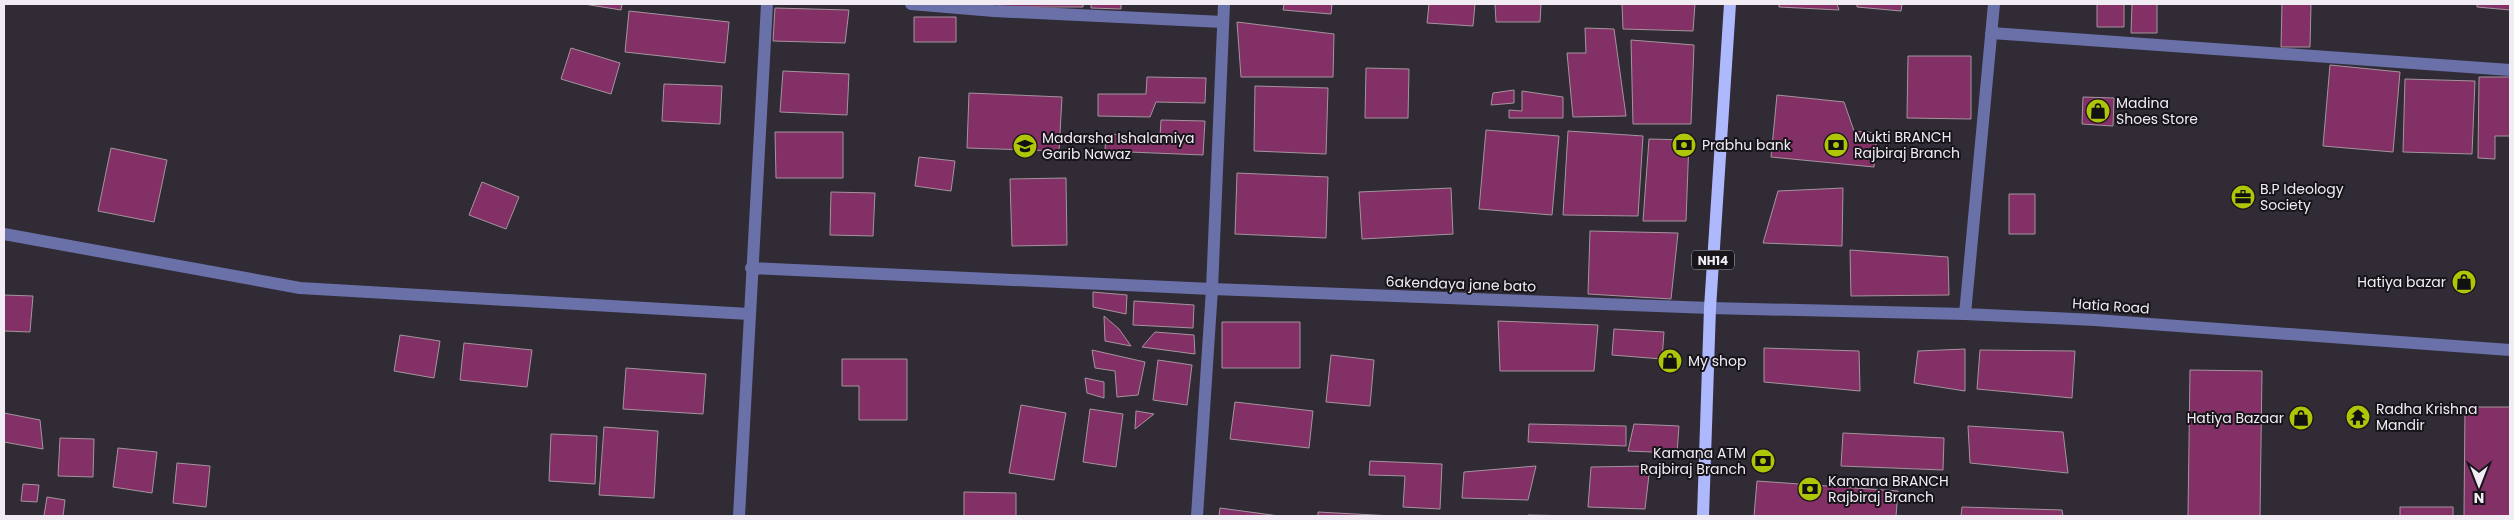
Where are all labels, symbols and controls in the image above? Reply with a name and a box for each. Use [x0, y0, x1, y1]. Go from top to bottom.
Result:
place label: Madina Shoes Store [2116, 93, 2198, 129]
shop icon: Madina Shoes Store [2085, 98, 2111, 124]
place label: Mukti BRANCH Rajbiraj Branch [1854, 127, 1960, 163]
place label: Madarsha Ishalamiya Garib Nawaz [1042, 128, 1194, 164]
bank icon: Prabhu bank [1671, 132, 1697, 158]
bank icon: Mukti BRANCH Rajbiraj Branch [1823, 132, 1849, 158]
school or university icon: Madarsha Ishalamiya Garib Nawaz [1012, 133, 1038, 159]
place label: Prabhu bank [1702, 135, 1792, 155]
place label: B.P Ideology Society [2260, 179, 2344, 215]
office icon: B.P Ideology Society [2230, 184, 2256, 210]
road number: NH14 [1692, 250, 1734, 270]
shop icon: Hatiya bazar [2451, 269, 2477, 295]
street label: 6akendaya jane bato [1385, 271, 1537, 297]
place label: Hatiya bazar [2357, 272, 2446, 292]
street label: Hatia Road [2072, 293, 2150, 319]
shop icon: My shop [1657, 348, 1683, 374]
place label: My shop [1688, 351, 1746, 371]
place label: Radha Krishna Mandir [2376, 399, 2477, 435]
temple icon: Radha Krishna Mandir [2345, 404, 2371, 430]
shop icon: Hatiya Bazaar [2288, 405, 2314, 431]
place label: Hatiya Bazaar [2187, 408, 2284, 428]
place label: Kamana ATM Rajbiraj Branch [1640, 443, 1746, 479]
bank icon: Kamana ATM Rajbiraj Branch [1750, 448, 1776, 474]
north arrow [2454, 460, 2504, 510]
place label: Kamana BRANCH Rajbiraj Branch [1828, 471, 1949, 507]
bank icon: Kamana BRANCH Rajbiraj Branch [1797, 476, 1823, 502]
text: N [2474, 488, 2484, 508]

